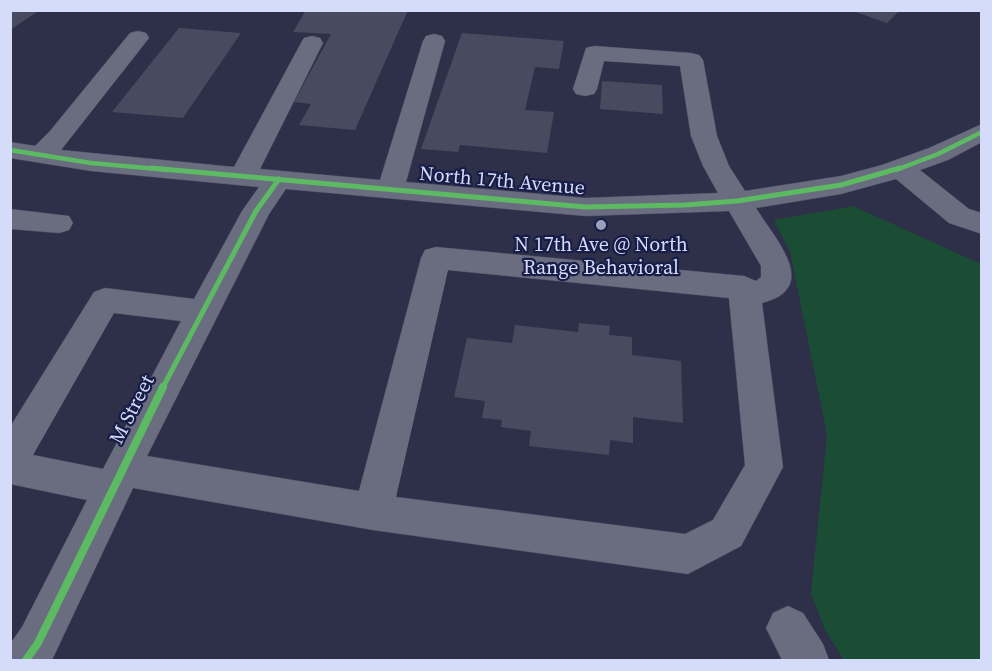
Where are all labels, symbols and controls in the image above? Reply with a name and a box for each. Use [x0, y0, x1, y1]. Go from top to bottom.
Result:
street label: North 17th Avenue [418, 163, 586, 201]
marker: N 17th Ave @ North Range Behavioral [594, 218, 608, 232]
place label: N 17th Ave @ North Range Behavioral [514, 234, 688, 281]
street label: M Street [105, 371, 161, 449]

